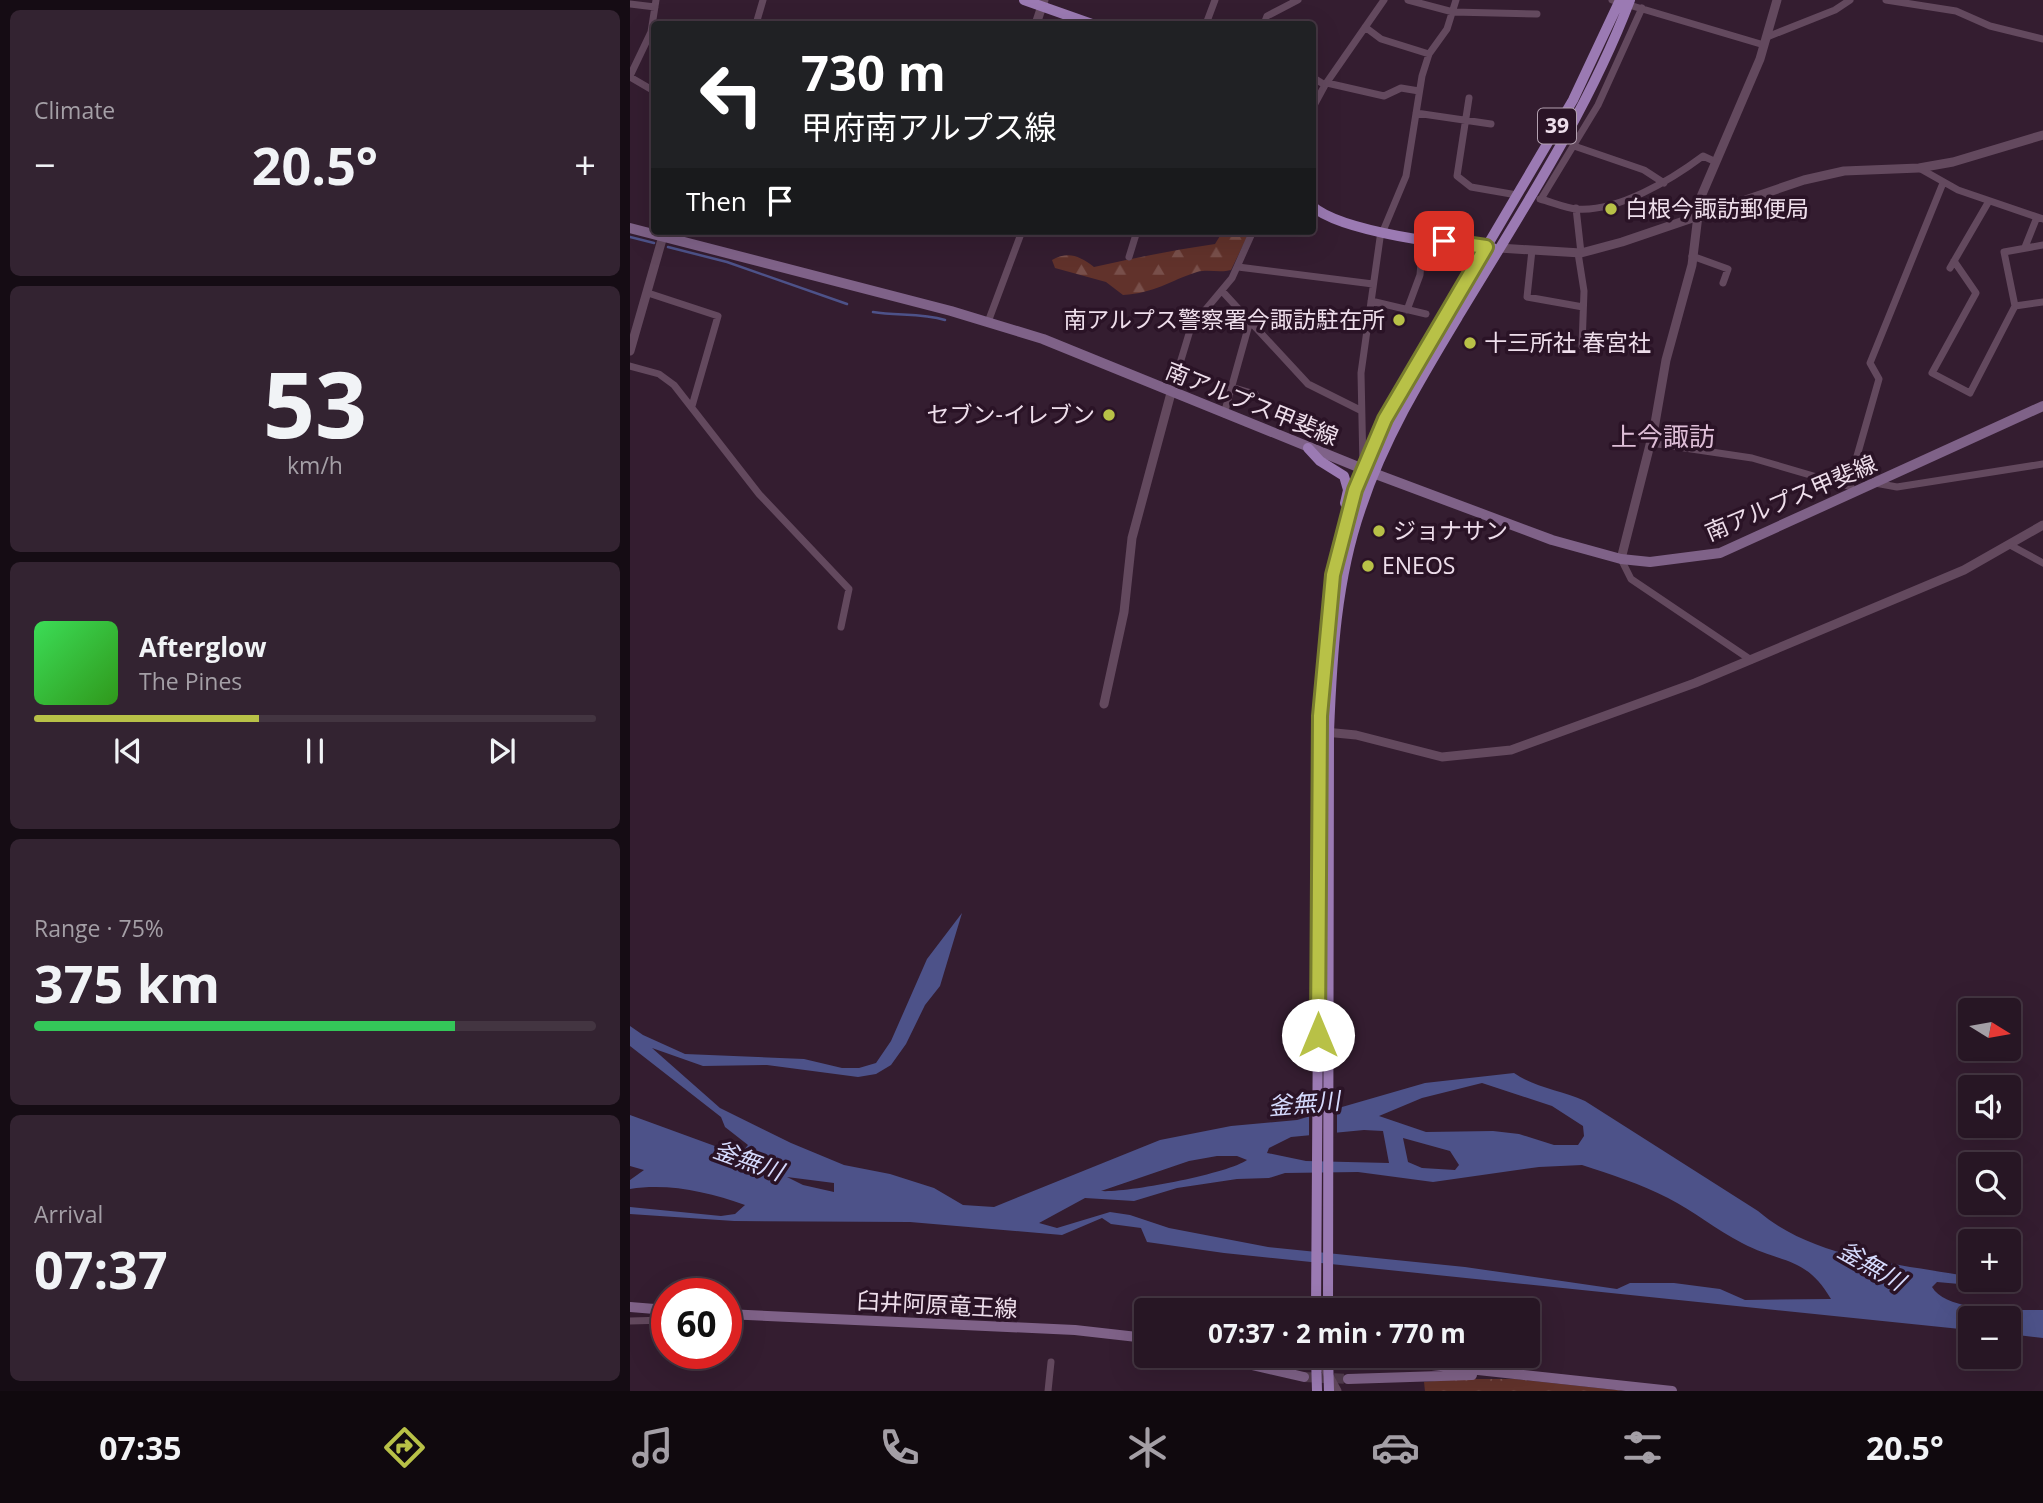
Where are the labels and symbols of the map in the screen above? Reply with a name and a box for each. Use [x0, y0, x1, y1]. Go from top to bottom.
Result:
road number: 39 [1538, 108, 1576, 144]
place label: 白根今諏訪郵便局 [1625, 192, 1809, 224]
marker: 白根今諏訪郵便局 [1603, 201, 1619, 217]
pin [1414, 211, 1474, 271]
place label: 南アルプス警察署今諏訪駐在所 [1063, 303, 1385, 335]
marker: 南アルプス警察署今諏訪駐在所 [1391, 312, 1407, 328]
place label: 十三所社 春宮社 [1484, 326, 1651, 358]
marker: 十三所社 春宮社 [1462, 335, 1478, 351]
street label: 南アルプス甲斐線 [1161, 354, 1344, 452]
place label: セブン-イレブン [927, 398, 1095, 430]
marker: セブン-イレブン [1101, 407, 1117, 423]
district label: 上今諏訪 [1611, 418, 1715, 454]
street label: 南アルプス甲斐線 [1700, 446, 1881, 548]
place label: ジョナサン [1393, 514, 1508, 546]
marker: ジョナサン [1371, 523, 1387, 539]
place label: ENEOS [1382, 549, 1455, 581]
marker: ENEOS [1360, 558, 1376, 574]
position arrow [1281, 998, 1355, 1072]
north arrow [1958, 998, 2021, 1060]
water label: 釜無川 [1267, 1083, 1344, 1122]
water label: 釜無川 [709, 1132, 791, 1188]
water label: 釜無川 [1832, 1232, 1914, 1298]
speed limit sign: 60 [651, 1278, 742, 1369]
street label: 臼井阿原竜王線 [856, 1284, 1018, 1324]

